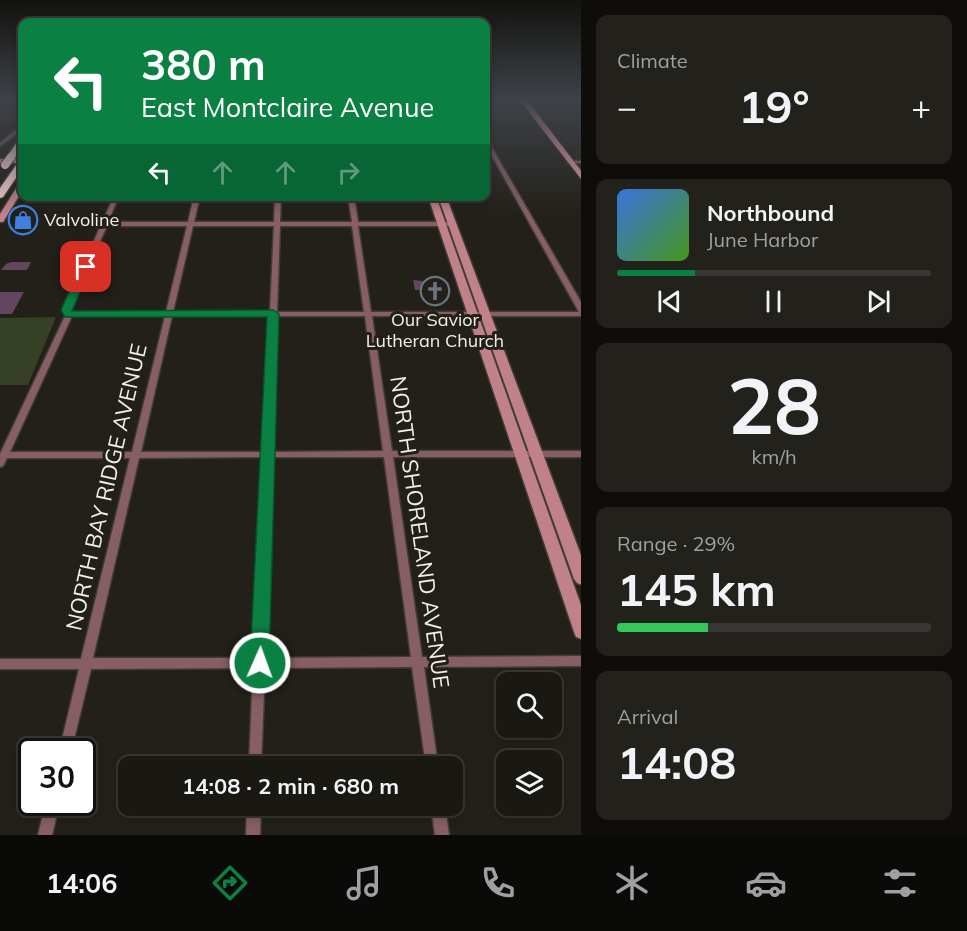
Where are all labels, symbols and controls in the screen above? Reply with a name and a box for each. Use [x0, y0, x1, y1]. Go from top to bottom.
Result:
text: 380 m [141, 38, 266, 91]
icon: left [42, 42, 120, 120]
text: Climate [617, 48, 688, 73]
text: 19° [738, 78, 810, 134]
text: − [617, 86, 637, 127]
text: + [911, 86, 931, 127]
text: East Montclaire Avenue [141, 90, 434, 124]
icon: left [143, 156, 176, 189]
icon: ahead [206, 156, 239, 189]
icon: ahead [269, 156, 302, 189]
icon: right [332, 156, 365, 189]
text: Northbound [707, 199, 834, 227]
shop icon: Valvoline [7, 204, 39, 236]
place label: Valvoline [44, 208, 119, 231]
text: June Harbor [707, 227, 818, 252]
pin [60, 241, 111, 292]
icon: arrive [69, 250, 102, 283]
church icon: Our Savior Lutheran Church [419, 275, 451, 307]
icon: previous [653, 285, 686, 318]
icon: pause [757, 285, 790, 318]
icon: next [862, 285, 895, 318]
place label: Our Savior Lutheran Church [366, 308, 504, 352]
street label: NORTH BAY RIDGE AVENUE [59, 341, 153, 633]
text: 28 [727, 356, 821, 454]
street label: NORTH SHORELAND AVENUE [384, 374, 456, 690]
text: km/h [751, 444, 797, 469]
text: Range · 29% [617, 531, 735, 556]
text: 145 km [617, 561, 776, 617]
position arrow [228, 631, 292, 695]
map controls [496, 672, 562, 816]
button: search [496, 672, 562, 738]
text: Arrival [617, 704, 678, 729]
text: 14:08 [617, 734, 736, 790]
speed limit sign: 30 [18, 738, 96, 816]
button: layers [496, 750, 562, 816]
text: 14:08 · 2 min · 680 m [182, 772, 399, 800]
icon: directions [209, 862, 251, 904]
icon: music [343, 862, 385, 904]
icon: phone [477, 862, 519, 904]
icon: climate [611, 862, 653, 904]
icon: car [745, 862, 787, 904]
icon: filters [879, 862, 921, 904]
text: 14:06 [46, 866, 117, 900]

